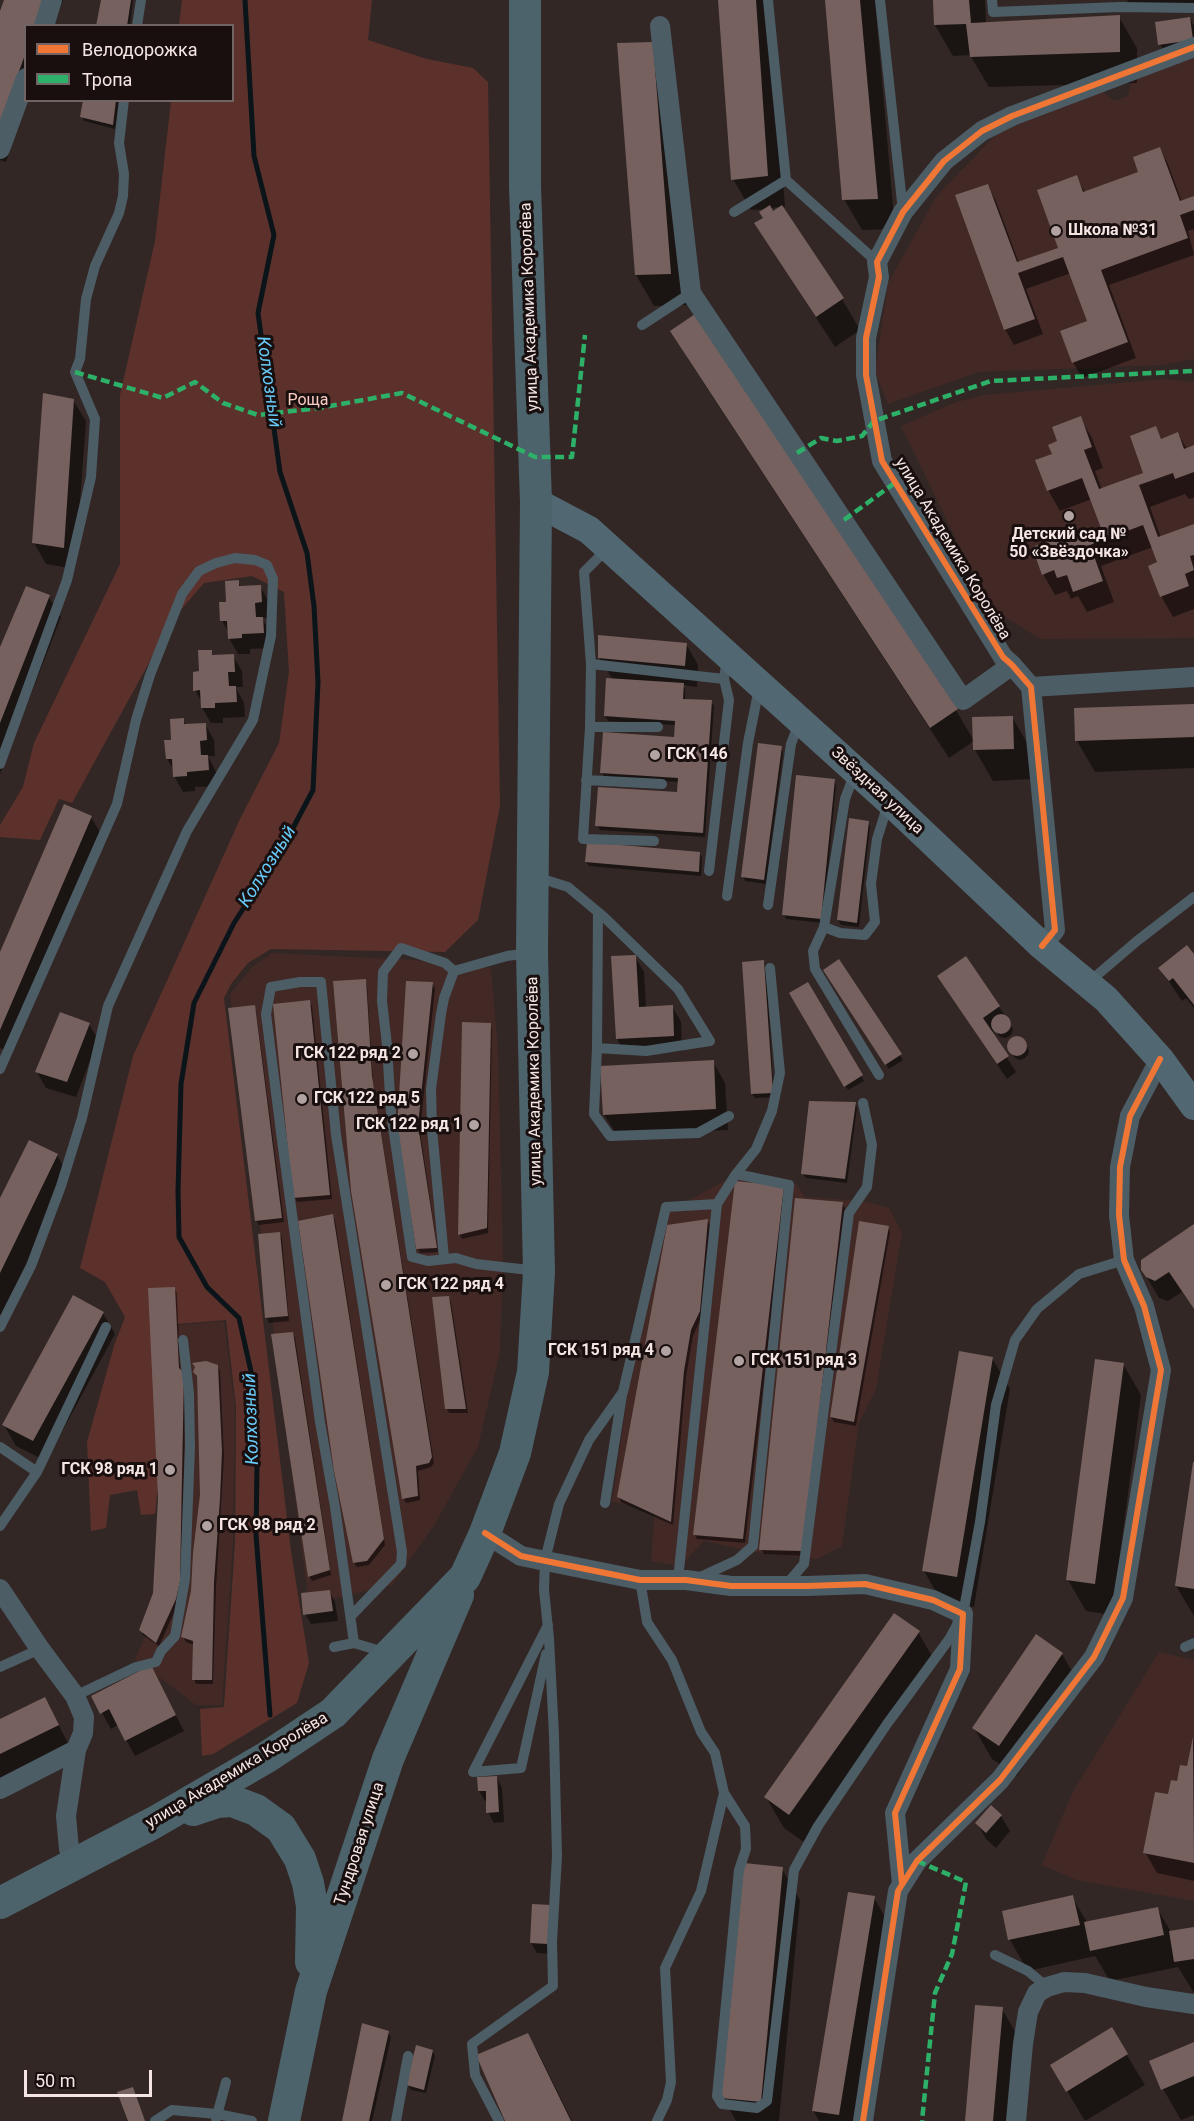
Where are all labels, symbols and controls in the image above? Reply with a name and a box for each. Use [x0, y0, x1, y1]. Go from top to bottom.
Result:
legend [24, 24, 234, 102]
text: Велодорожка [82, 39, 197, 60]
text: Тропа [82, 69, 132, 90]
street label: улица Академика Королёва [517, 202, 543, 412]
place label: Школа №31 [1068, 221, 1157, 241]
marker: Школа №31 [1049, 224, 1063, 238]
water label: Колхозный [251, 335, 285, 429]
park label: Роща [287, 391, 329, 411]
street label: улица Академика Королёва [890, 454, 1014, 644]
marker: Детский сад № 50 «Звёздочка» [1062, 509, 1076, 523]
place label: Детский сад № 50 «Звёздочка» [1009, 525, 1129, 563]
street label: Звёздная улица [827, 743, 927, 839]
place label: ГСК 146 [667, 745, 728, 765]
marker: ГСК 146 [648, 748, 662, 762]
water label: Колхозный [234, 822, 302, 912]
street label: улица Академика Королёва [524, 976, 546, 1186]
place label: ГСК 122 ряд 2 [295, 1044, 401, 1064]
marker: ГСК 122 ряд 2 [406, 1047, 420, 1061]
place label: ГСК 122 ряд 5 [314, 1089, 420, 1109]
marker: ГСК 122 ряд 5 [295, 1092, 309, 1106]
place label: ГСК 122 ряд 1 [356, 1115, 462, 1135]
marker: ГСК 122 ряд 1 [467, 1118, 481, 1132]
place label: ГСК 122 ряд 4 [398, 1275, 504, 1295]
marker: ГСК 122 ряд 4 [379, 1278, 393, 1292]
place label: ГСК 151 ряд 4 [548, 1341, 654, 1361]
marker: ГСК 151 ряд 4 [659, 1344, 673, 1358]
place label: ГСК 151 ряд 3 [751, 1351, 857, 1371]
marker: ГСК 151 ряд 3 [732, 1354, 746, 1368]
water label: Колхозный [240, 1373, 264, 1465]
place label: ГСК 98 ряд 1 [61, 1460, 158, 1480]
marker: ГСК 98 ряд 1 [163, 1463, 177, 1477]
place label: ГСК 98 ряд 2 [219, 1516, 316, 1536]
marker: ГСК 98 ряд 2 [200, 1519, 214, 1533]
street label: улица Академика Королёва [142, 1709, 332, 1833]
street label: Тундровая улица [331, 1780, 389, 1908]
scale bar [27, 2058, 154, 2096]
text: 50 m [35, 2070, 75, 2091]

